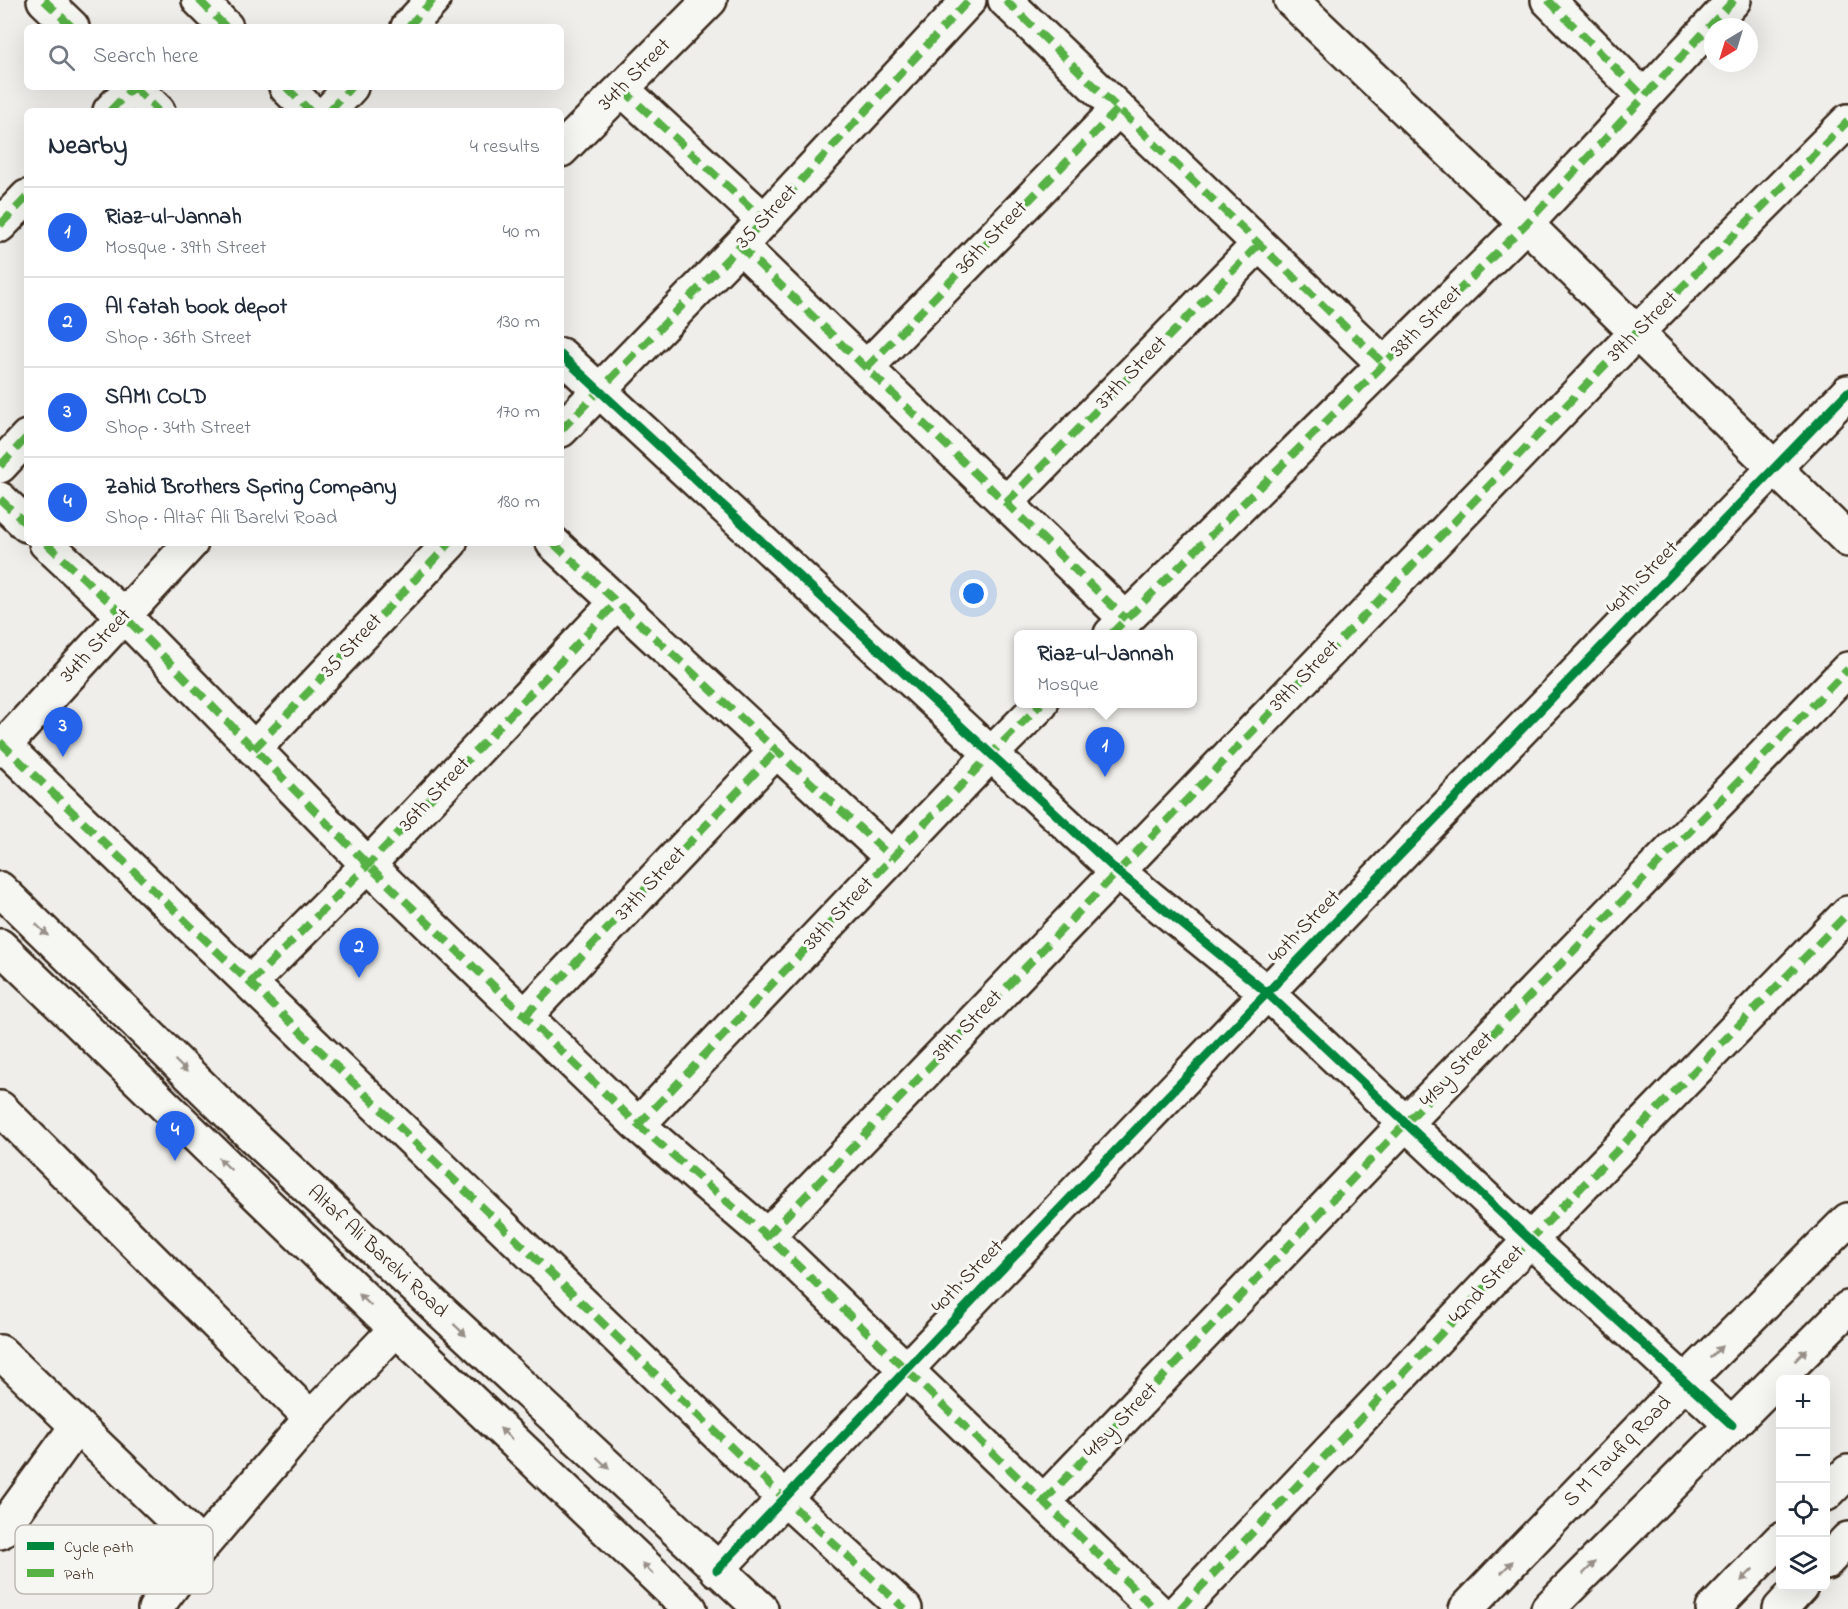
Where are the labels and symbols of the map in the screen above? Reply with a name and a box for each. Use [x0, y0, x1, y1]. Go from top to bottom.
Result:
north arrow [1704, 18, 1758, 72]
street label: 34th Street [592, 32, 678, 118]
street label: 35 Street [729, 178, 805, 256]
street label: 36th Street [949, 194, 1035, 282]
street label: 38th Street [1384, 279, 1470, 365]
street label: 39th Street [1601, 285, 1685, 369]
street label: 37th Street [1089, 329, 1175, 417]
street label: 40th Street [1600, 534, 1686, 622]
your location [959, 579, 988, 608]
street label: 34th Street [53, 602, 139, 690]
street label: 35 Street [314, 607, 390, 685]
street label: 39th Street [1263, 633, 1347, 719]
pin: 3 [44, 708, 82, 757]
pin: 1 [1086, 728, 1124, 777]
street label: 36th Street [392, 751, 478, 839]
street label: 37th Street [608, 840, 694, 928]
street label: 38th Street [797, 870, 881, 958]
street label: 40th Street [1262, 883, 1348, 971]
one-way arrow [34, 923, 49, 937]
pin: 2 [340, 928, 378, 978]
street label: 39th Street [926, 983, 1010, 1069]
street label: 41sy Street [1413, 1025, 1503, 1116]
one-way arrow [174, 1059, 188, 1073]
pin: 4 [156, 1112, 195, 1161]
one-way arrow [218, 1157, 233, 1171]
street label: Altaf Ali Barelvi Road [300, 1179, 454, 1326]
street label: 40th Street [925, 1233, 1011, 1321]
street label: 42nd Street [1442, 1238, 1532, 1332]
one-way arrow [359, 1293, 373, 1307]
one-way arrow [453, 1323, 468, 1337]
one-way arrow [1708, 1345, 1722, 1359]
one-way arrow [1794, 1349, 1808, 1363]
street label: 41sy Street [1077, 1376, 1167, 1467]
street label: S M Taufiq Road [1557, 1389, 1679, 1515]
one-way arrow [500, 1428, 514, 1442]
one-way arrow [595, 1456, 610, 1469]
legend [15, 1525, 213, 1594]
text: Cycle path [64, 1536, 133, 1560]
one-way arrow [1499, 1560, 1513, 1574]
one-way arrow [1582, 1561, 1596, 1575]
one-way arrow [641, 1562, 655, 1576]
text: Path [64, 1563, 94, 1587]
one-way arrow [1740, 1567, 1754, 1581]

